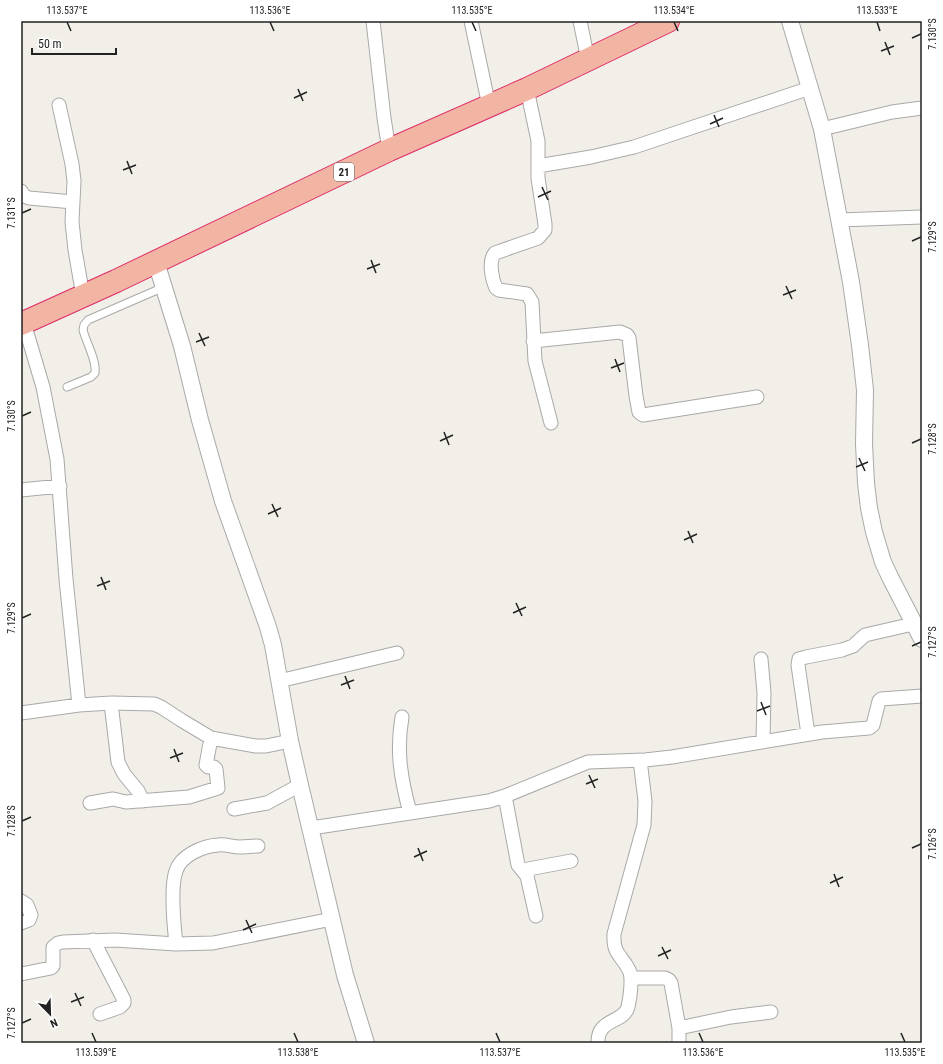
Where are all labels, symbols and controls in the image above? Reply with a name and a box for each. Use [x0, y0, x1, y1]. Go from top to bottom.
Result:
text: 113.537°E [47, 5, 88, 16]
text: 113.536°E [250, 5, 291, 16]
text: 113.535°E [452, 5, 493, 16]
text: 113.534°E [654, 5, 695, 16]
text: 113.533°E [857, 5, 898, 16]
text: 7.130°S [927, 18, 938, 50]
scale bar [32, 30, 116, 56]
text: 50 m [38, 37, 62, 51]
road number: 21 [334, 163, 354, 181]
text: 7.131°S [6, 197, 17, 229]
text: 7.129°S [927, 221, 938, 253]
text: 7.130°S [6, 400, 17, 432]
text: 7.128°S [927, 423, 938, 455]
text: 7.129°S [6, 602, 17, 634]
text: 7.127°S [927, 626, 938, 658]
text: 7.128°S [6, 805, 17, 837]
text: 7.126°S [927, 828, 938, 860]
north arrow [30, 994, 70, 1034]
text: 7.127°S [6, 1007, 17, 1039]
text: N [48, 1015, 59, 1030]
text: 113.539°E [76, 1047, 117, 1058]
text: 113.538°E [278, 1047, 319, 1058]
text: 113.537°E [480, 1047, 521, 1058]
text: 113.536°E [683, 1047, 724, 1058]
text: 113.535°E [885, 1047, 926, 1058]

